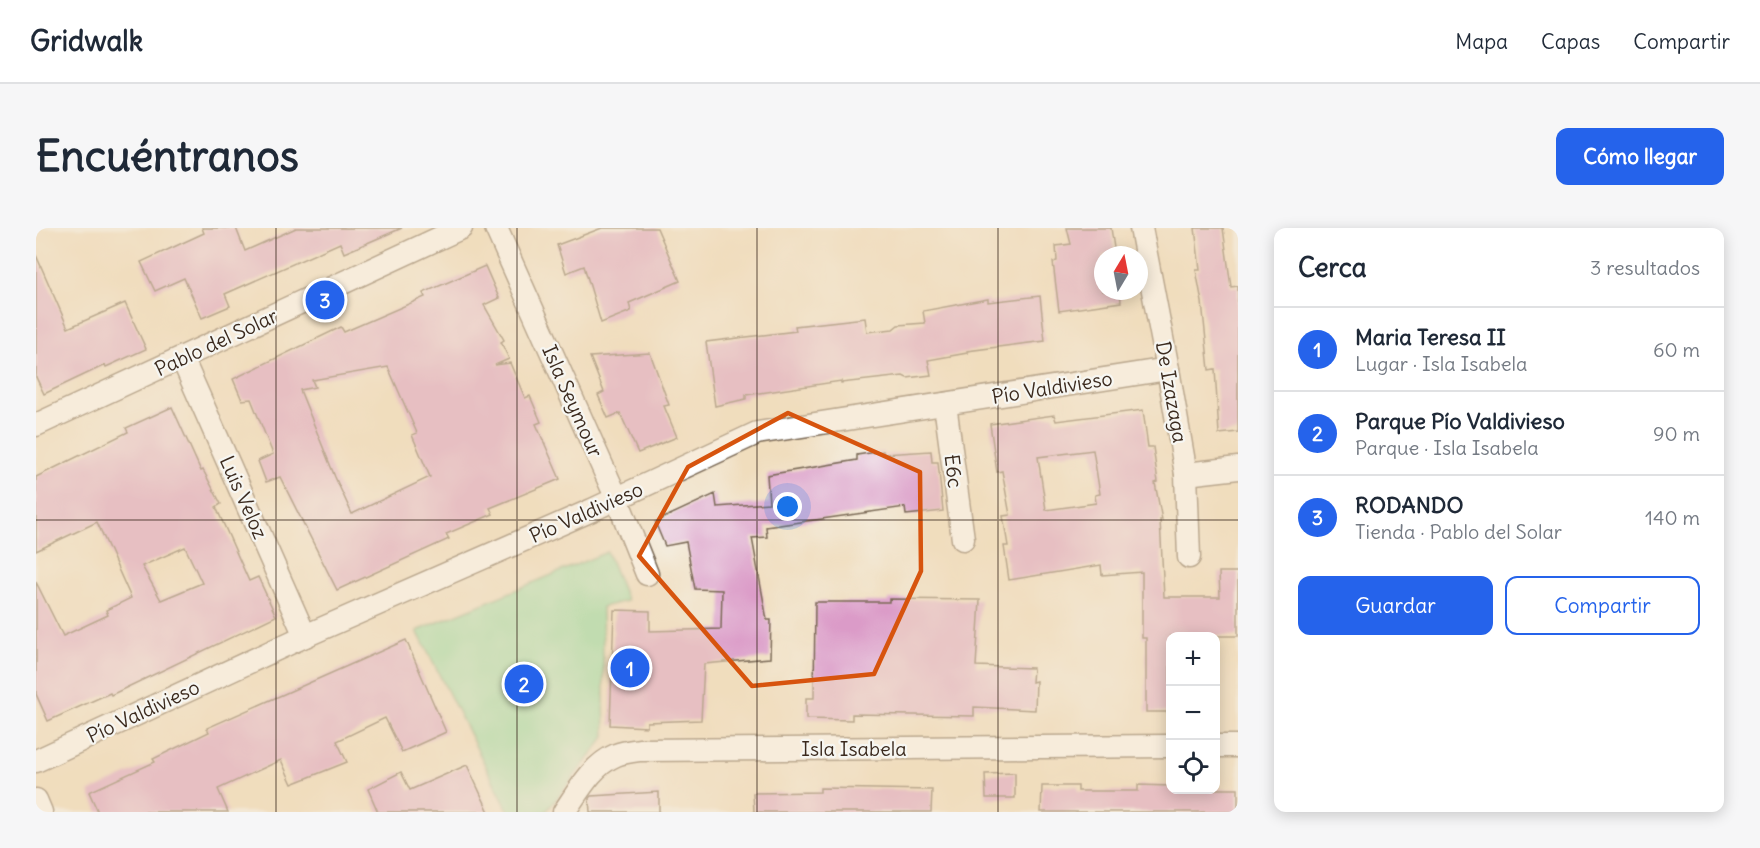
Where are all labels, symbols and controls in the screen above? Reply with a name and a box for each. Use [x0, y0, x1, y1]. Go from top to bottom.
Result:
text: Gridwalk [30, 23, 143, 59]
text: Mapa [1455, 28, 1508, 55]
text: Capas [1541, 28, 1600, 55]
text: Compartir [1633, 28, 1730, 55]
button: Cómo llegar [1556, 128, 1724, 185]
text: Encuéntranos [36, 130, 299, 182]
north arrow [1094, 246, 1148, 300]
text: Cerca [1298, 251, 1367, 284]
text: 3 resultados [1590, 255, 1700, 280]
pin: 3 [306, 278, 344, 322]
street label: Pablo del Solar [151, 303, 281, 381]
text: Maria Teresa II [1355, 323, 1506, 351]
text: 1 [1314, 337, 1321, 362]
text: 60 m [1653, 337, 1700, 362]
street label: De Izazaga [1151, 339, 1193, 445]
street label: Isla Seymour [537, 341, 609, 461]
text: Lugar · Isla Isabela [1355, 351, 1527, 376]
street label: Pío Valdivieso [990, 365, 1114, 409]
text: Parque Pío Valdivieso [1355, 407, 1565, 435]
text: 2 [1312, 421, 1323, 446]
text: 90 m [1653, 421, 1700, 446]
text: Parque · Isla Isabela [1355, 435, 1539, 460]
street label: Luis Veloz [215, 452, 273, 542]
street label: E6c [940, 453, 968, 489]
street label: Pío Valdivieso [525, 476, 647, 548]
text: RODANDO [1355, 491, 1463, 519]
your location [773, 492, 802, 521]
text: 3 [1312, 505, 1323, 530]
text: 140 m [1645, 505, 1700, 530]
text: Tienda · Pablo del Solar [1355, 519, 1562, 544]
button: Guardar [1298, 576, 1493, 635]
button: Compartir [1505, 576, 1700, 635]
map controls [1166, 632, 1220, 794]
button: + [1166, 632, 1220, 686]
pin: 1 [610, 646, 650, 690]
pin: 2 [504, 662, 544, 706]
street label: Pío Valdivieso [83, 674, 203, 748]
button: − [1166, 686, 1220, 740]
street label: Isla Isabela [801, 736, 907, 761]
button: locate [1166, 740, 1220, 794]

